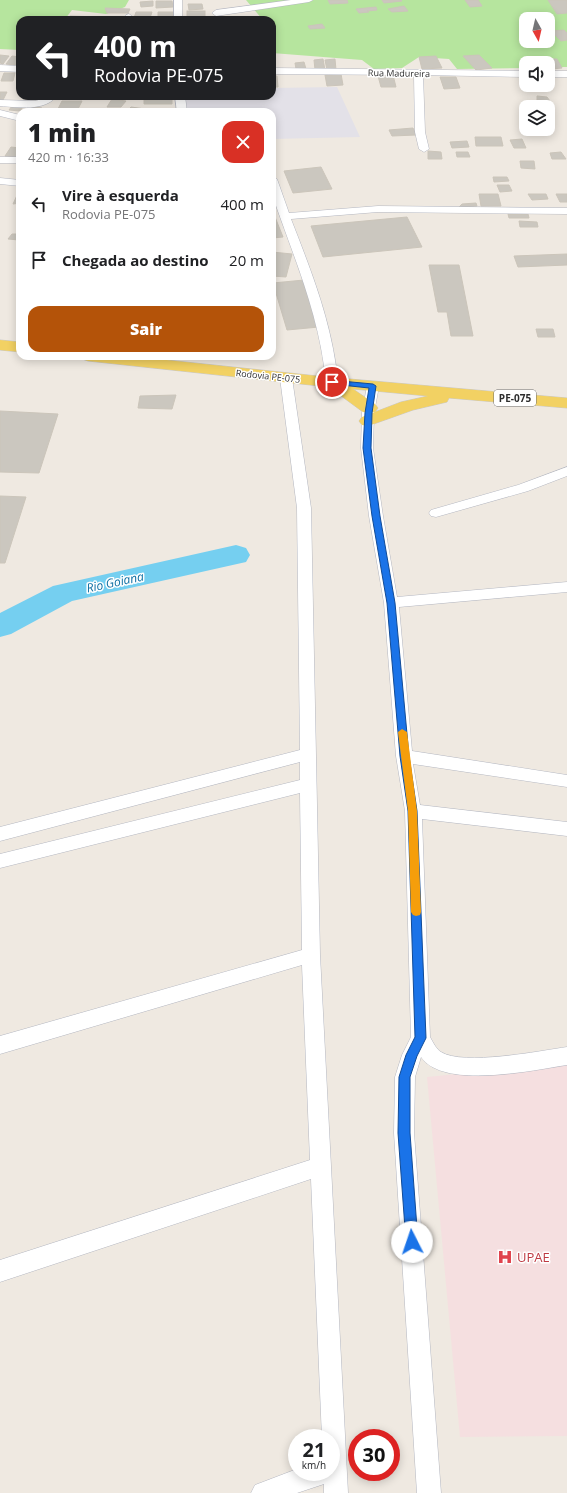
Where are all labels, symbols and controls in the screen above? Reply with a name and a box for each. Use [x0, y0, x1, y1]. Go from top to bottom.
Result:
north arrow [519, 12, 555, 48]
map controls [519, 12, 555, 136]
text: 400 m [94, 27, 177, 65]
icon: left [28, 32, 80, 84]
button: sound [519, 56, 555, 92]
text: Rodovia PE-075 [94, 63, 224, 87]
street label: Rua Madureira [368, 66, 430, 80]
button: layers [519, 100, 555, 136]
text: 1 min [28, 116, 96, 149]
button: close [222, 121, 264, 163]
text: 420 m · 16:33 [28, 148, 109, 166]
text: Vire à esquerda [62, 185, 179, 205]
icon: left [28, 193, 50, 215]
text: 400 m [220, 194, 264, 214]
text: Rodovia PE-075 [62, 205, 156, 223]
icon: arrive [28, 249, 50, 271]
text: Chegada ao destino [62, 250, 209, 270]
text: 20 m [229, 250, 264, 270]
button: Sair [28, 306, 264, 352]
pin [315, 365, 349, 399]
street label: Rodovia PE-075 [235, 366, 301, 386]
icon: arrive [321, 371, 343, 393]
road number: PE-075 [494, 390, 536, 406]
water label: Rio Goiana [85, 568, 145, 596]
position arrow [391, 1221, 433, 1263]
hospital icon: UPAE [496, 1248, 514, 1266]
place label: UPAE [517, 1248, 550, 1266]
speed limit sign: 30 [348, 1429, 400, 1481]
text: 21 [303, 1436, 325, 1463]
text: km/h [302, 1458, 326, 1472]

